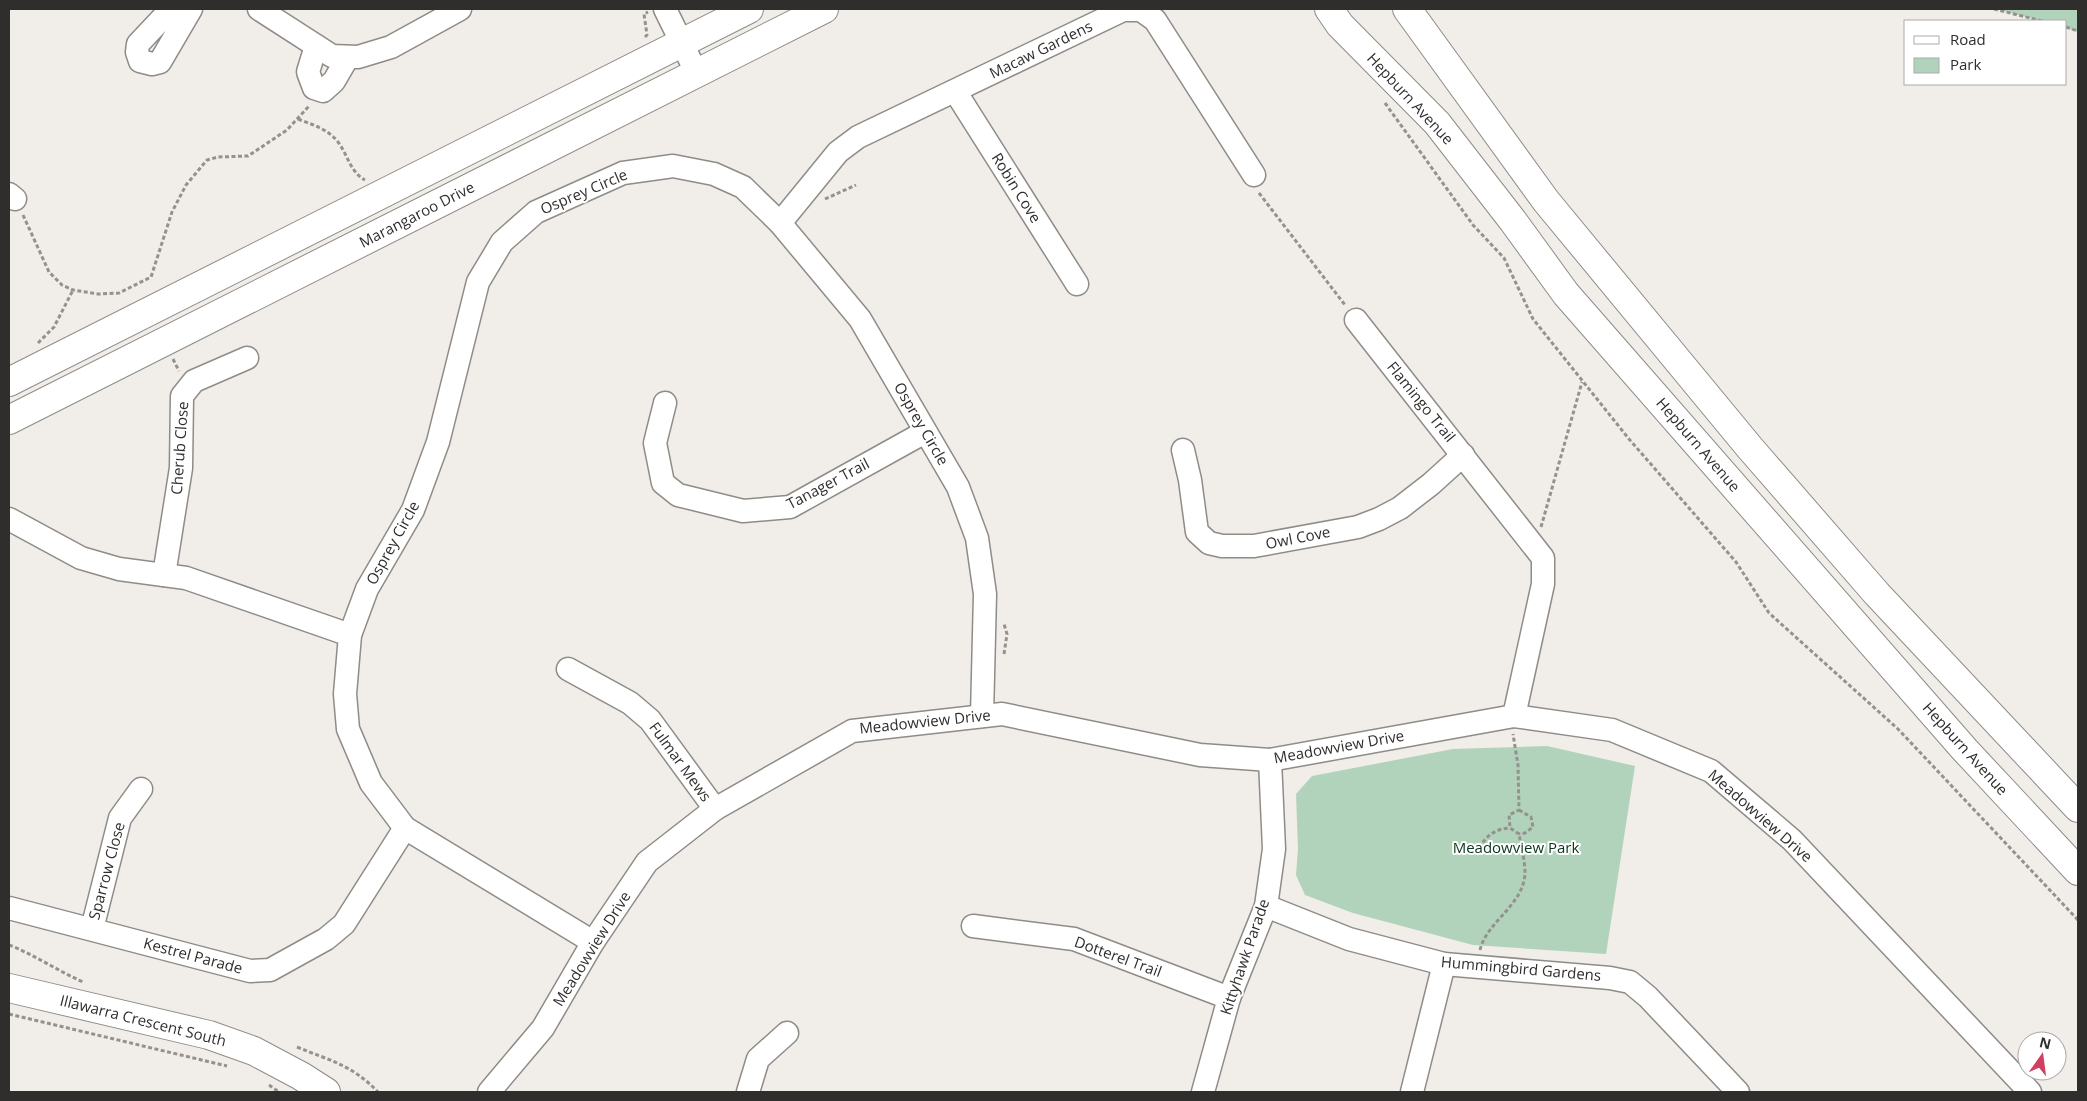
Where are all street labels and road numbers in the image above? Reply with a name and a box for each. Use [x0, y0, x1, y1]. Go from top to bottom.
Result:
street label: Macaw Gardens [986, 16, 1095, 83]
street label: Hepburn Avenue [1363, 48, 1458, 148]
street label: Robin Cove [988, 149, 1046, 226]
street label: Osprey Circle [537, 164, 630, 218]
street label: Marangaroo Drive [356, 176, 478, 252]
street label: Flamingo Trail [1383, 357, 1460, 446]
street label: Osprey Circle [890, 378, 954, 469]
street label: Hepburn Avenue [1652, 393, 1745, 496]
street label: Cherub Close [166, 401, 192, 495]
street label: Tanager Trail [783, 453, 872, 513]
street label: Osprey Circle [361, 497, 423, 588]
street label: Owl Cove [1264, 521, 1332, 553]
street label: Hepburn Avenue [1919, 698, 2013, 799]
street label: Meadowview Drive [858, 704, 992, 738]
street label: Fulmar Mews [645, 718, 716, 805]
street label: Meadowview Drive [1272, 725, 1406, 767]
street label: Meadowview Drive [1704, 764, 1817, 866]
street label: Sparrow Close [83, 820, 129, 922]
street label: Meadowview Drive [548, 887, 635, 1010]
street label: Kittyhawk Parade [1215, 896, 1273, 1017]
street label: Dotterel Trail [1072, 931, 1165, 981]
street label: Kestrel Parade [142, 932, 245, 978]
street label: Hummingbird Gardens [1440, 951, 1602, 985]
street label: Illawarra Crescent South [58, 990, 229, 1050]

